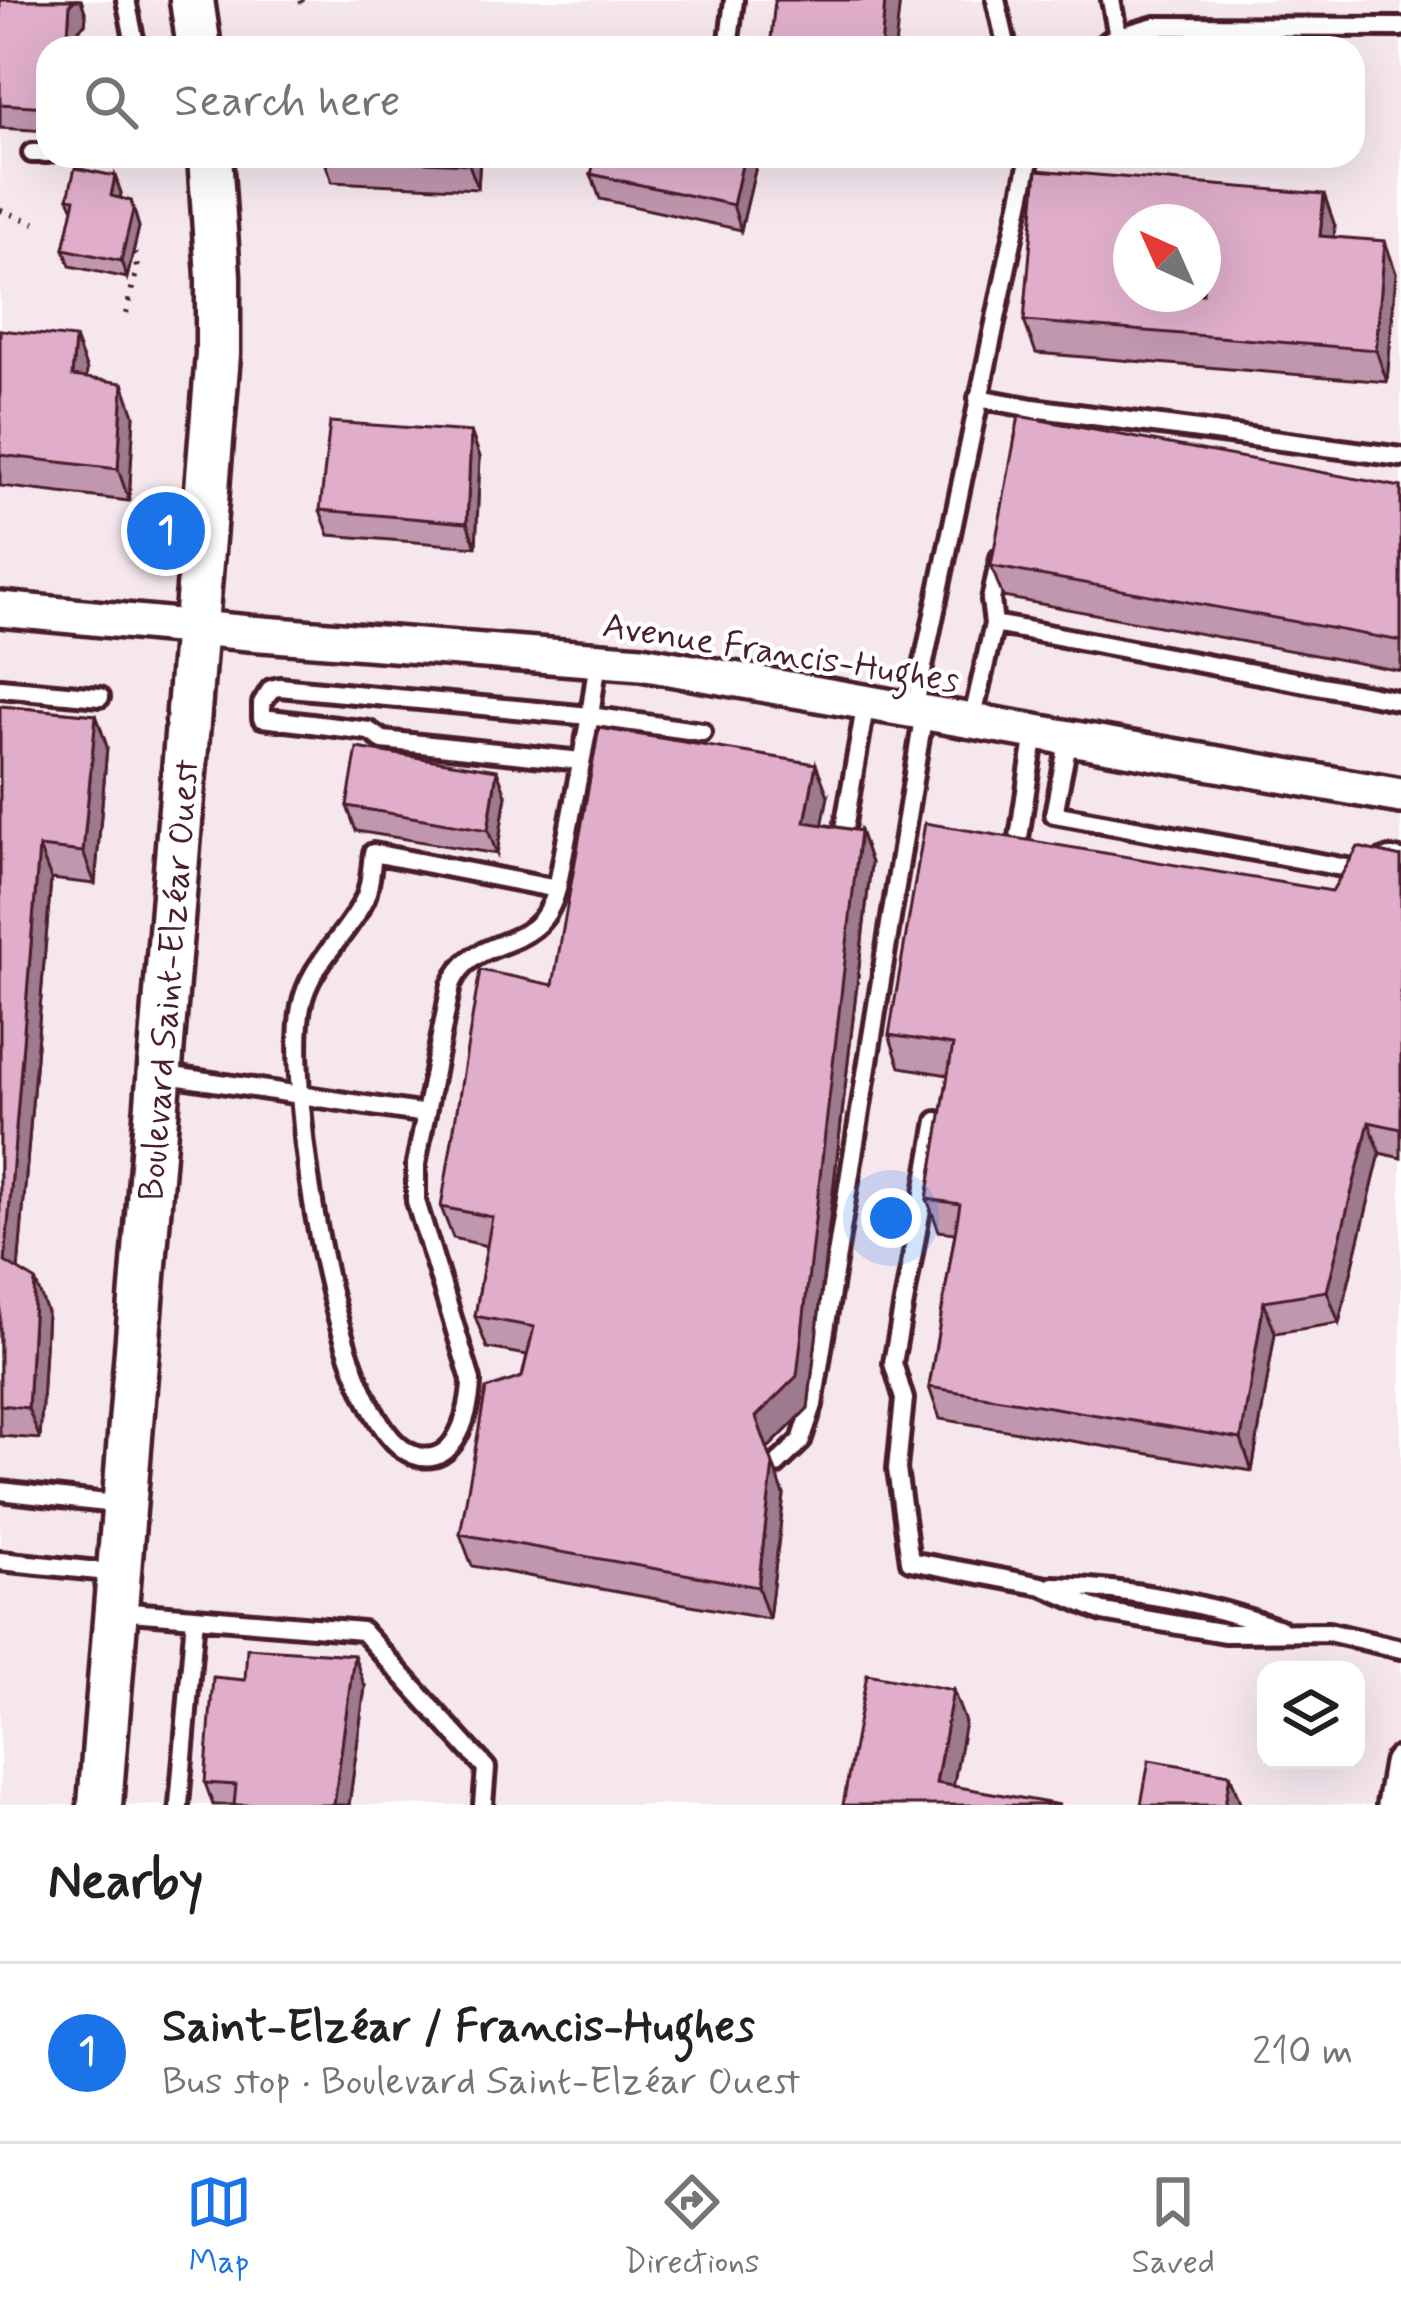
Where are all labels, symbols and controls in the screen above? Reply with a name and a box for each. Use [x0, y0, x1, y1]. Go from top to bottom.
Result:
search box [36, 36, 1365, 168]
icon: search [78, 69, 144, 135]
text: Search here [174, 73, 401, 132]
north arrow [1113, 204, 1221, 312]
pin: 1 [127, 486, 205, 576]
street label: Avenue Francis-Hughes [598, 603, 962, 709]
street label: Boulevard Saint-Elzéar Ouest [129, 757, 212, 1203]
your location [861, 1188, 921, 1248]
map controls [1257, 1661, 1365, 1769]
button: layers [1257, 1661, 1365, 1769]
text: Nearby [48, 1850, 203, 1916]
text: Saint-Elzéar / Francis-Hughes [162, 1998, 755, 2057]
text: 1 [78, 2027, 96, 2078]
text: 210 m [1252, 2027, 1353, 2078]
text: Bus stop · Boulevard Saint-Elzéar Ouest [162, 2057, 800, 2108]
tab: Map [186, 2169, 252, 2285]
tab: Directions [624, 2169, 760, 2285]
tab: Saved [1132, 2169, 1215, 2285]

